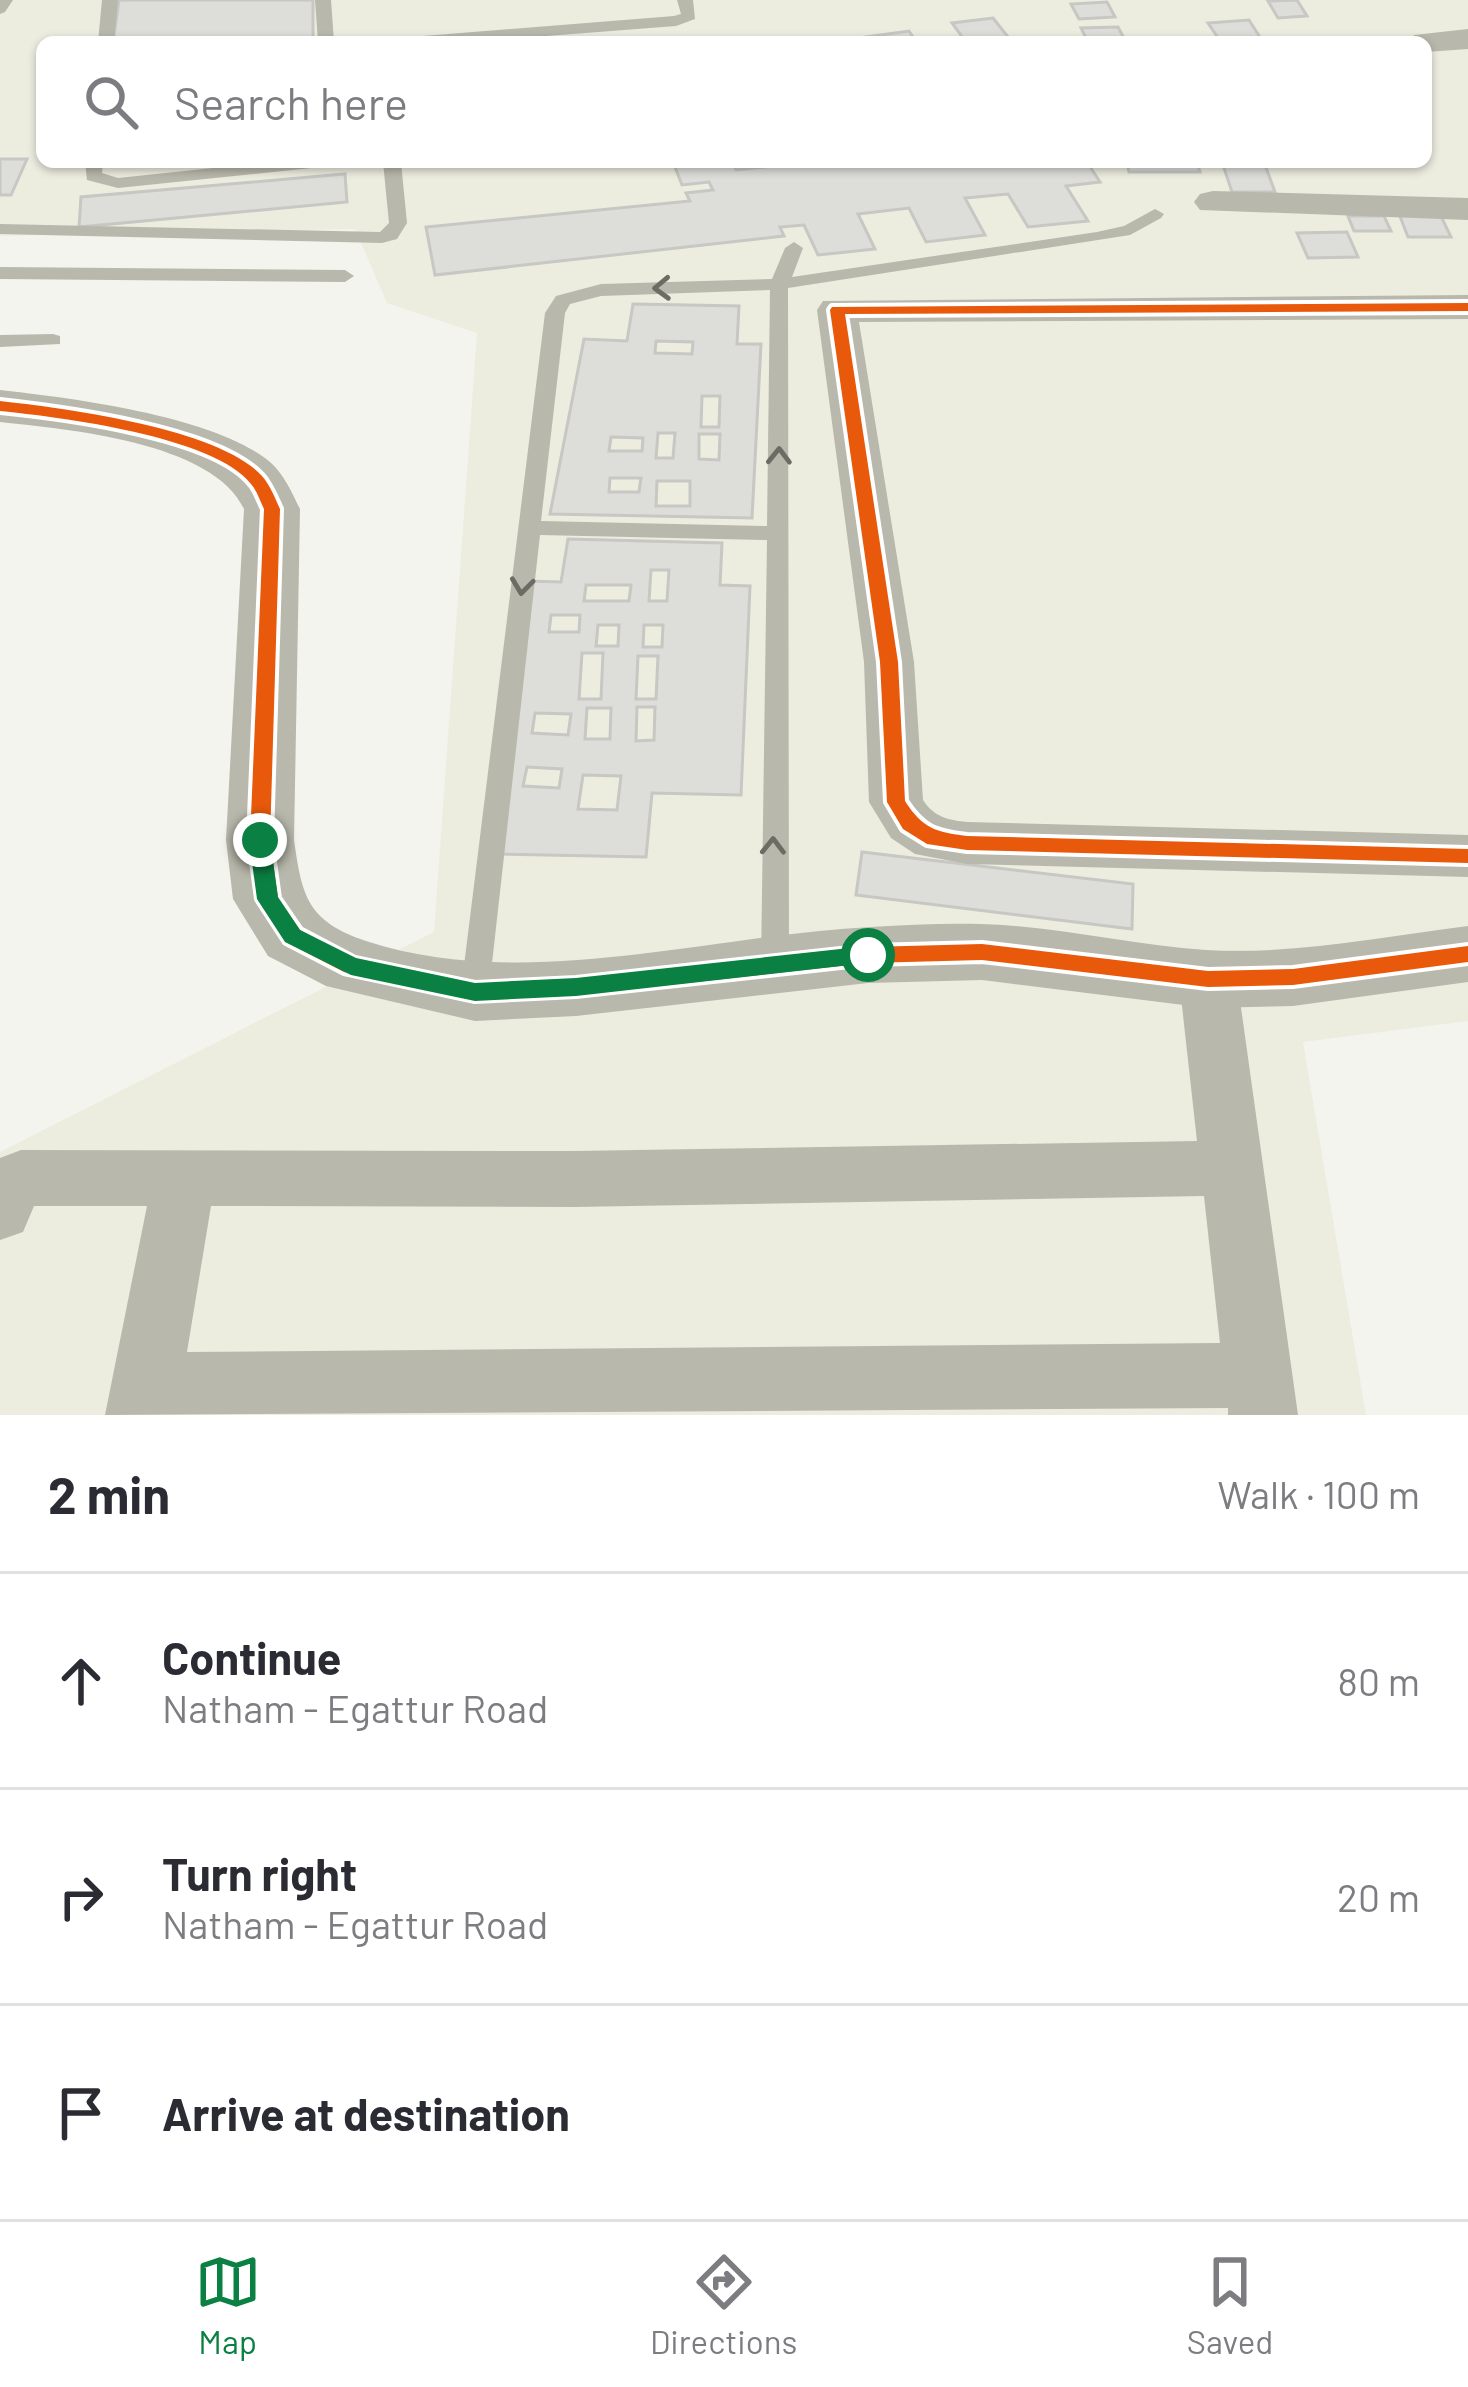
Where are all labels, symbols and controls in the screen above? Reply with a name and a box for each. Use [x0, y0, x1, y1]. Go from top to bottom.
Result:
search box [36, 36, 1432, 168]
icon: search [78, 69, 144, 135]
text: Search here [174, 75, 408, 129]
one-way arrow [652, 275, 671, 301]
one-way arrow [766, 446, 792, 465]
one-way arrow [509, 576, 535, 596]
route end [233, 813, 287, 867]
one-way arrow [760, 836, 786, 855]
route start [841, 928, 895, 982]
text: 2 min [48, 1463, 170, 1524]
text: Walk · 100 m [1218, 1470, 1420, 1517]
text: Continue [162, 1630, 341, 1684]
icon: ahead [48, 1648, 114, 1714]
text: 80 m [1338, 1657, 1420, 1704]
text: Natham - Egattur Road [162, 1684, 548, 1731]
text: Turn right [162, 1846, 357, 1900]
icon: right [48, 1864, 114, 1930]
text: 20 m [1337, 1873, 1420, 1920]
text: Natham - Egattur Road [162, 1900, 548, 1947]
icon: arrive [48, 2080, 114, 2146]
text: Arrive at destination [162, 2086, 570, 2140]
tab: Map [195, 2249, 261, 2361]
tab: Directions [650, 2249, 797, 2361]
tab: Saved [1187, 2249, 1273, 2361]

